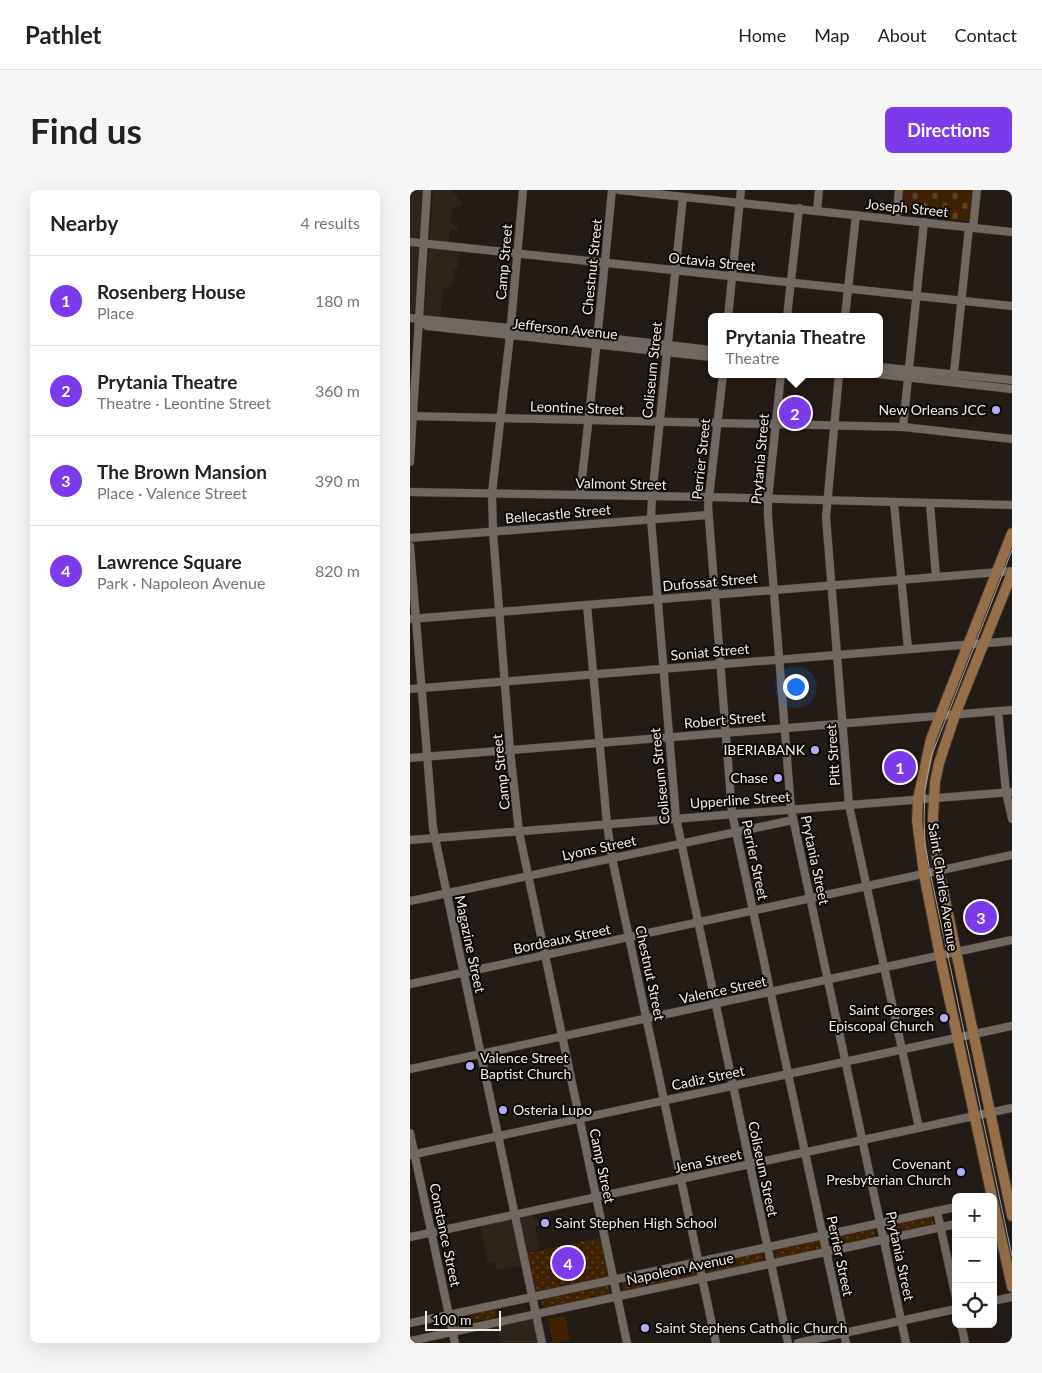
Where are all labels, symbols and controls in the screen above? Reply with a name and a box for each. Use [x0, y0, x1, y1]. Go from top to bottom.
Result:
text: Pathlet [25, 20, 102, 49]
text: Home [738, 24, 786, 46]
text: Map [814, 24, 850, 46]
text: About [878, 24, 927, 46]
text: Contact [955, 24, 1017, 46]
button: Directions [885, 107, 1012, 153]
text: Find us [30, 109, 142, 151]
street label: Joseph Street [865, 195, 949, 220]
text: Nearby [50, 210, 118, 235]
text: 4 results [300, 213, 360, 232]
street label: Chestnut Street [578, 218, 605, 316]
street label: Camp Street [492, 223, 515, 301]
street label: Octavia Street [668, 248, 757, 275]
text: Rosenberg House [97, 280, 246, 303]
text: 1 [61, 291, 71, 310]
text: 180 m [315, 291, 360, 310]
text: Place [97, 303, 134, 322]
popup [708, 313, 883, 378]
street label: Jefferson Avenue [512, 315, 619, 342]
street label: Coliseum Street [638, 321, 665, 419]
text: Prytania Theatre [725, 325, 866, 348]
text: Theatre [725, 348, 780, 367]
text: Prytania Theatre [97, 370, 237, 393]
text: 2 [61, 381, 71, 400]
text: 360 m [315, 381, 360, 400]
text: Theatre · Leontine Street [97, 393, 271, 412]
pin: 2 [779, 394, 811, 432]
street label: Leontine Street [530, 397, 624, 418]
place label: New Orleans JCC [879, 401, 987, 418]
marker: New Orleans JCC [990, 404, 1002, 416]
street label: Prytania Street [747, 413, 772, 505]
street label: Perrier Street [688, 417, 713, 500]
text: The Brown Mansion [97, 460, 267, 483]
text: 3 [61, 471, 71, 490]
text: 390 m [315, 471, 360, 490]
street label: Valmont Street [575, 474, 667, 493]
text: Place · Valence Street [97, 483, 247, 502]
street label: Bellecastle Street [504, 500, 612, 527]
text: Lawrence Square [97, 550, 242, 573]
text: 4 [61, 561, 71, 580]
text: 820 m [315, 561, 360, 580]
street label: Dufossat Street [662, 569, 758, 594]
text: Park · Napoleon Avenue [97, 573, 265, 592]
street label: Soniat Street [670, 640, 750, 663]
your location [783, 674, 809, 700]
street label: Robert Street [683, 707, 767, 732]
street label: Pitt Street [822, 724, 843, 786]
street label: Coliseum Street [646, 727, 673, 825]
street label: Camp Street [488, 733, 513, 811]
place label: IBERIABANK [723, 741, 806, 758]
marker: IBERIABANK [809, 744, 821, 756]
pin: 1 [884, 748, 916, 786]
place label: Chase [730, 769, 768, 786]
marker: Chase [772, 772, 784, 784]
street label: Upperline Street [689, 788, 791, 811]
street label: Prytania Street [798, 814, 833, 906]
street label: Perrier Street [739, 818, 772, 902]
street label: Saint Charles Avenue [925, 822, 962, 952]
street label: Lyons Street [560, 831, 637, 864]
street label: Magazine Street [452, 894, 489, 994]
pin: 3 [965, 898, 997, 936]
street label: Bordeaux Street [512, 920, 612, 957]
street label: Chestnut Street [632, 924, 669, 1022]
street label: Valence Street [678, 972, 768, 1007]
place label: Saint Georges Episcopal Church [828, 1001, 934, 1034]
marker: Saint Georges Episcopal Church [938, 1012, 950, 1024]
place label: Valence Street Baptist Church [480, 1049, 571, 1082]
marker: Valence Street Baptist Church [464, 1060, 476, 1072]
street label: Cadiz Street [670, 1061, 746, 1094]
place label: Osteria Lupo [513, 1101, 592, 1118]
marker: Osteria Lupo [497, 1104, 509, 1116]
street label: Coliseum Street [745, 1120, 782, 1218]
street label: Camp Street [586, 1127, 619, 1205]
street label: Jena Street [673, 1145, 743, 1176]
place label: Covenant Presbyterian Church [826, 1155, 951, 1188]
marker: Covenant Presbyterian Church [955, 1166, 967, 1178]
street label: Constance Street [426, 1182, 465, 1288]
map controls [952, 1193, 997, 1328]
button: + [952, 1193, 997, 1238]
street label: Prytania Street [883, 1210, 918, 1302]
place label: Saint Stephen High School [555, 1214, 717, 1231]
street label: Perrier Street [824, 1214, 857, 1298]
marker: Saint Stephen High School [539, 1217, 551, 1229]
button: − [952, 1238, 997, 1283]
pin: 4 [552, 1244, 584, 1282]
street label: Napoleon Avenue [625, 1249, 735, 1288]
button: locate [952, 1283, 997, 1328]
scale bar [425, 1308, 501, 1331]
text: 100 m [432, 1311, 471, 1328]
place label: Saint Stephens Catholic Church [655, 1319, 848, 1336]
marker: Saint Stephens Catholic Church [639, 1322, 651, 1334]

